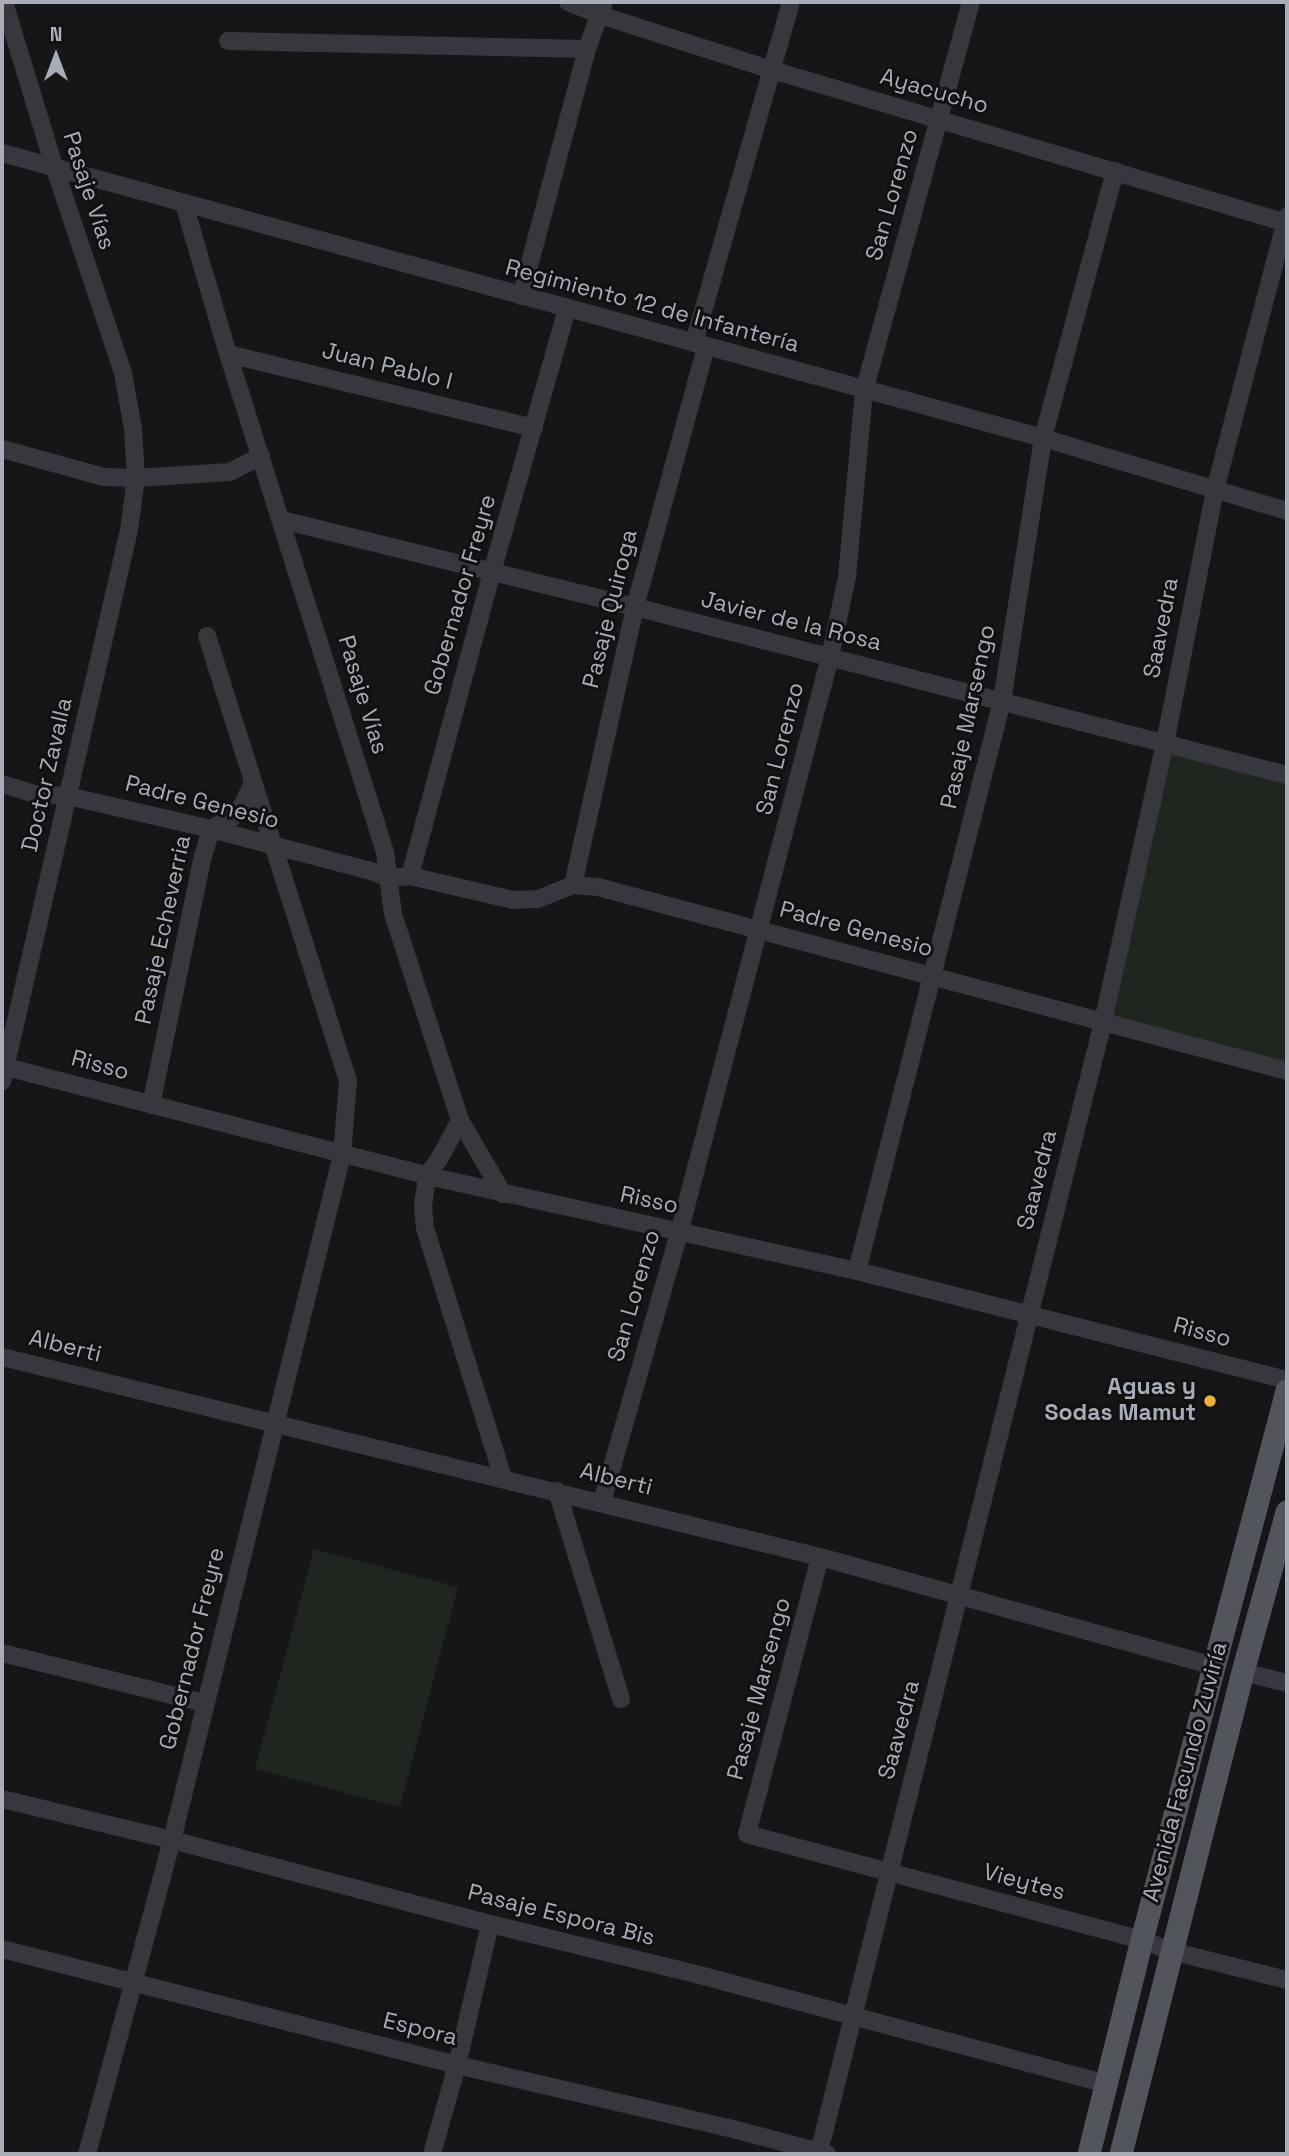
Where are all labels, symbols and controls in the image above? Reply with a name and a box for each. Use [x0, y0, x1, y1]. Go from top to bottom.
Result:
north arrow [21, 21, 91, 91]
text: N [50, 22, 62, 47]
street label: Ayacucho [877, 63, 991, 121]
street label: San Lorenzo [861, 126, 925, 264]
street label: Pasaje Vías [56, 129, 120, 253]
street label: Regimiento 12 de Infantería [502, 254, 802, 360]
street label: Juan Pablo I [319, 337, 455, 397]
street label: Gobernador Freyre [419, 492, 503, 698]
street label: Pasaje Quiroga [578, 527, 644, 691]
street label: Saavedra [1139, 575, 1185, 681]
street label: Javier de la Rosa [698, 586, 884, 658]
street label: Pasaje Marsengo [936, 622, 1002, 812]
street label: Pasaje Vías [331, 632, 393, 758]
street label: San Lorenzo [751, 680, 811, 818]
street label: Doctor Zavalla [17, 695, 79, 855]
street label: Padre Genesio [122, 771, 282, 835]
street label: Pasaje Echeverria [130, 833, 198, 1027]
street label: Padre Genesio [776, 896, 936, 964]
street label: Risso [68, 1045, 132, 1087]
street label: Saavedra [1012, 1127, 1064, 1233]
street label: Risso [617, 1181, 681, 1221]
street label: San Lorenzo [603, 1227, 667, 1365]
street label: Risso [1170, 1312, 1234, 1354]
street label: Alberti [26, 1325, 104, 1369]
place label: Aguas y Sodas Mamut [1045, 1374, 1196, 1428]
marker: Aguas y Sodas Mamut [1202, 1393, 1218, 1409]
street label: Alberti [577, 1458, 655, 1502]
street label: Gobernador Freyre [155, 1545, 231, 1753]
street label: Pasaje Marsengo [722, 1595, 798, 1783]
street label: Avenida Facundo Zuviría [1138, 1639, 1234, 1905]
street label: Saavedra [873, 1677, 927, 1783]
street label: Vieytes [980, 1859, 1068, 1907]
street label: Pasaje Espora Bis [465, 1879, 657, 1953]
street label: Espora [380, 2007, 460, 2053]

